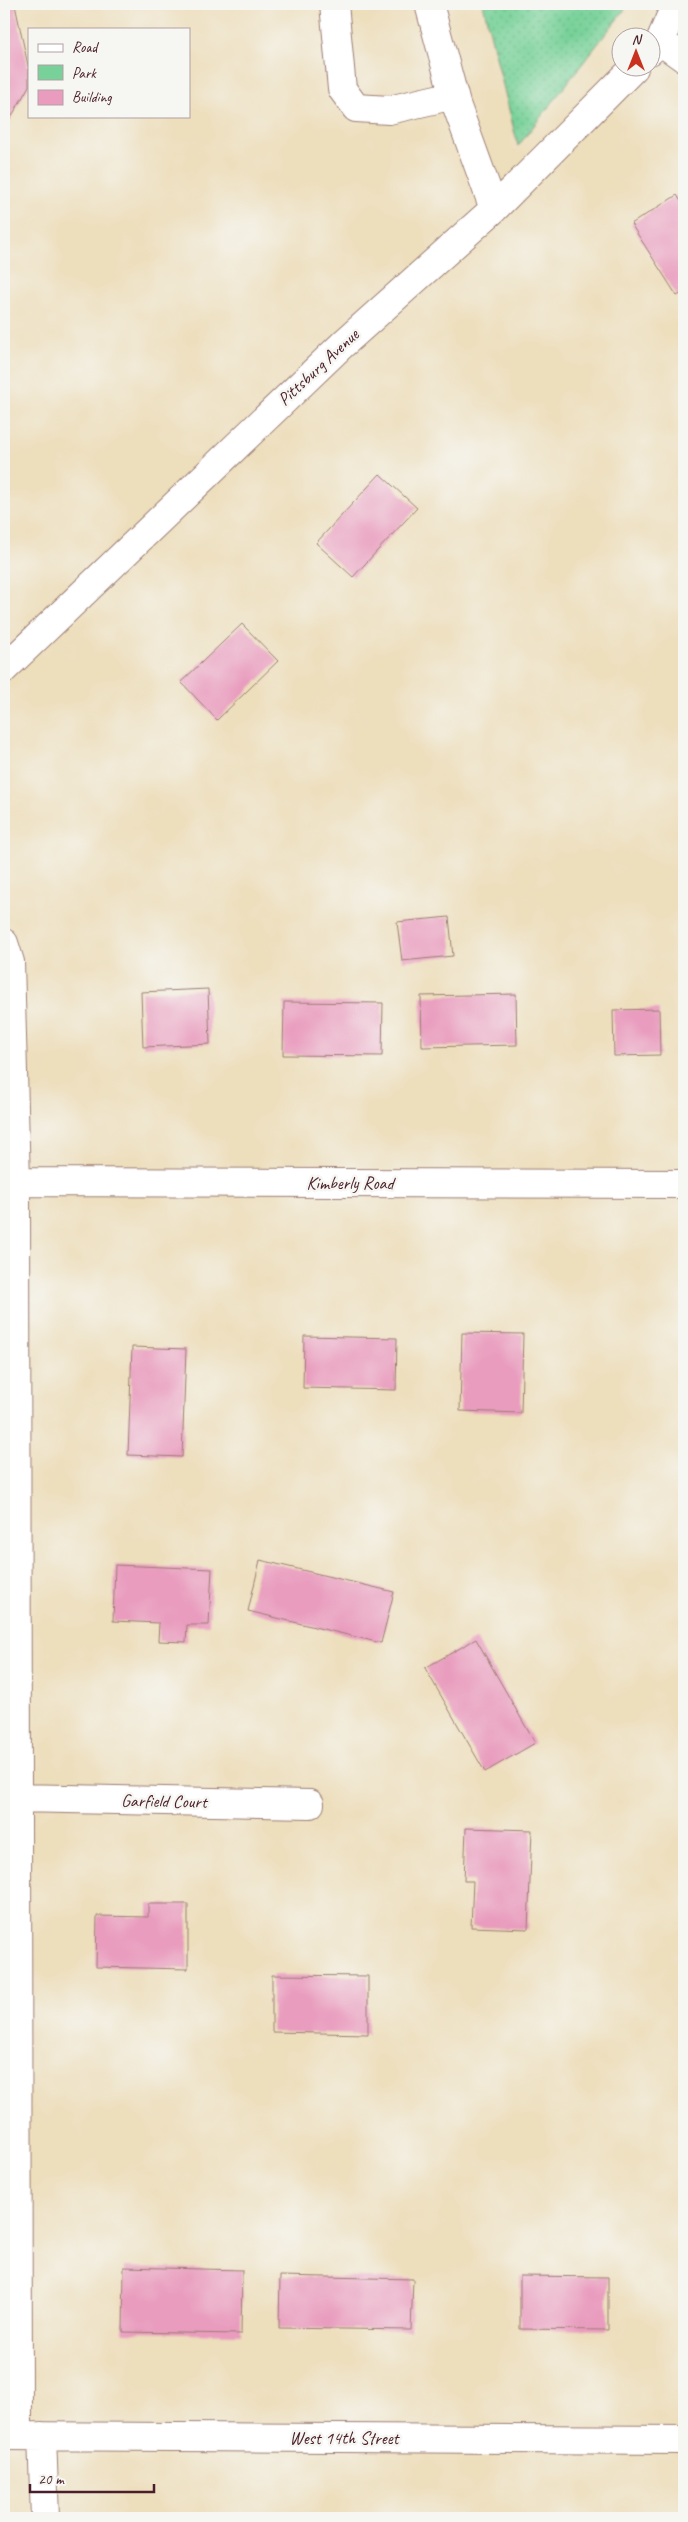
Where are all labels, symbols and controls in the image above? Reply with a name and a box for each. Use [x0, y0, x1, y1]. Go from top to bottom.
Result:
legend [28, 28, 190, 118]
north arrow [610, 28, 660, 78]
text: N [632, 31, 643, 48]
text: Road [72, 38, 99, 57]
text: Park [72, 64, 97, 83]
text: Building [72, 88, 112, 107]
street label: Pittsburg Avenue [273, 323, 364, 410]
street label: Kimberly Road [306, 1172, 396, 1194]
street label: Garfield Court [121, 1789, 209, 1813]
street label: West 14th Street [290, 2427, 401, 2449]
scale bar [30, 2462, 154, 2494]
text: 20 m [38, 2470, 65, 2489]

